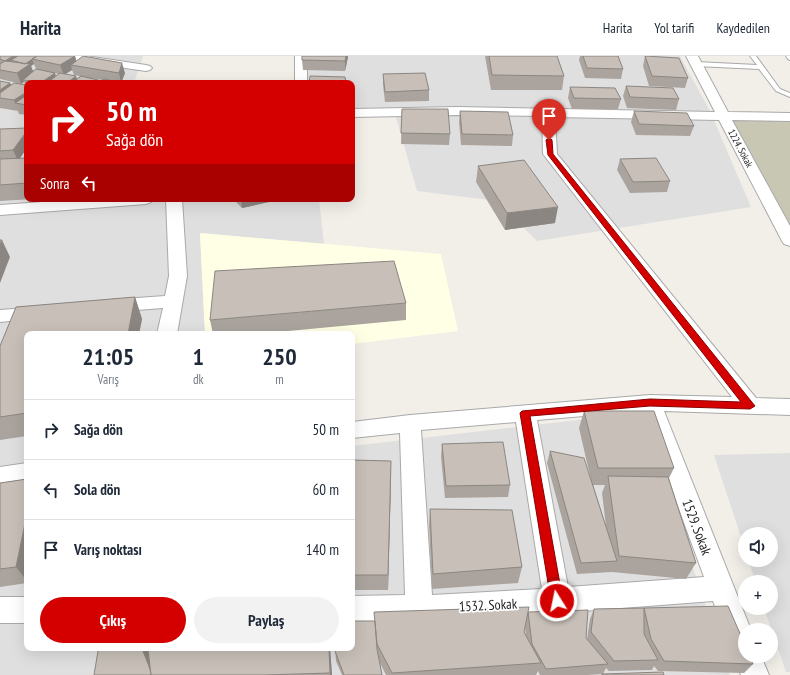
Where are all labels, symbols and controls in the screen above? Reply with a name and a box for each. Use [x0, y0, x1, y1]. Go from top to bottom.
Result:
text: Harita [20, 16, 61, 40]
text: Harita [603, 19, 632, 37]
text: Yol tarifi [654, 19, 694, 37]
text: Kaydedilen [716, 19, 770, 37]
text: 50 m [106, 92, 157, 129]
icon: right [40, 96, 92, 148]
pin [532, 99, 566, 140]
icon: arrive [538, 105, 560, 127]
street label: 1224. Sokak [725, 127, 756, 170]
text: Sağa dön [106, 128, 163, 151]
icon: left [78, 172, 100, 194]
text: Sonra [40, 174, 70, 193]
text: 21:05 [82, 341, 134, 372]
text: 1 [192, 341, 204, 372]
text: 250 [262, 341, 297, 372]
text: Varış [98, 371, 119, 388]
text: dk [193, 371, 204, 388]
text: m [275, 371, 284, 388]
icon: right [40, 419, 62, 441]
text: Sağa dön [74, 420, 123, 439]
text: 50 m [313, 420, 339, 439]
icon: left [40, 479, 62, 501]
text: Sola dön [74, 480, 120, 499]
text: 60 m [313, 480, 339, 499]
street label: 1529. Sokak [678, 497, 716, 558]
map controls [738, 527, 778, 663]
button: sound [738, 527, 778, 567]
icon: arrive [40, 539, 62, 561]
text: Varış noktası [74, 540, 142, 559]
text: 140 m [306, 540, 339, 559]
button: + [738, 575, 778, 615]
position arrow [536, 580, 578, 622]
street label: 1532. Sokak [458, 594, 518, 616]
button: Çıkış [40, 597, 186, 643]
button: Paylaş [194, 597, 339, 643]
button: − [738, 623, 778, 663]

